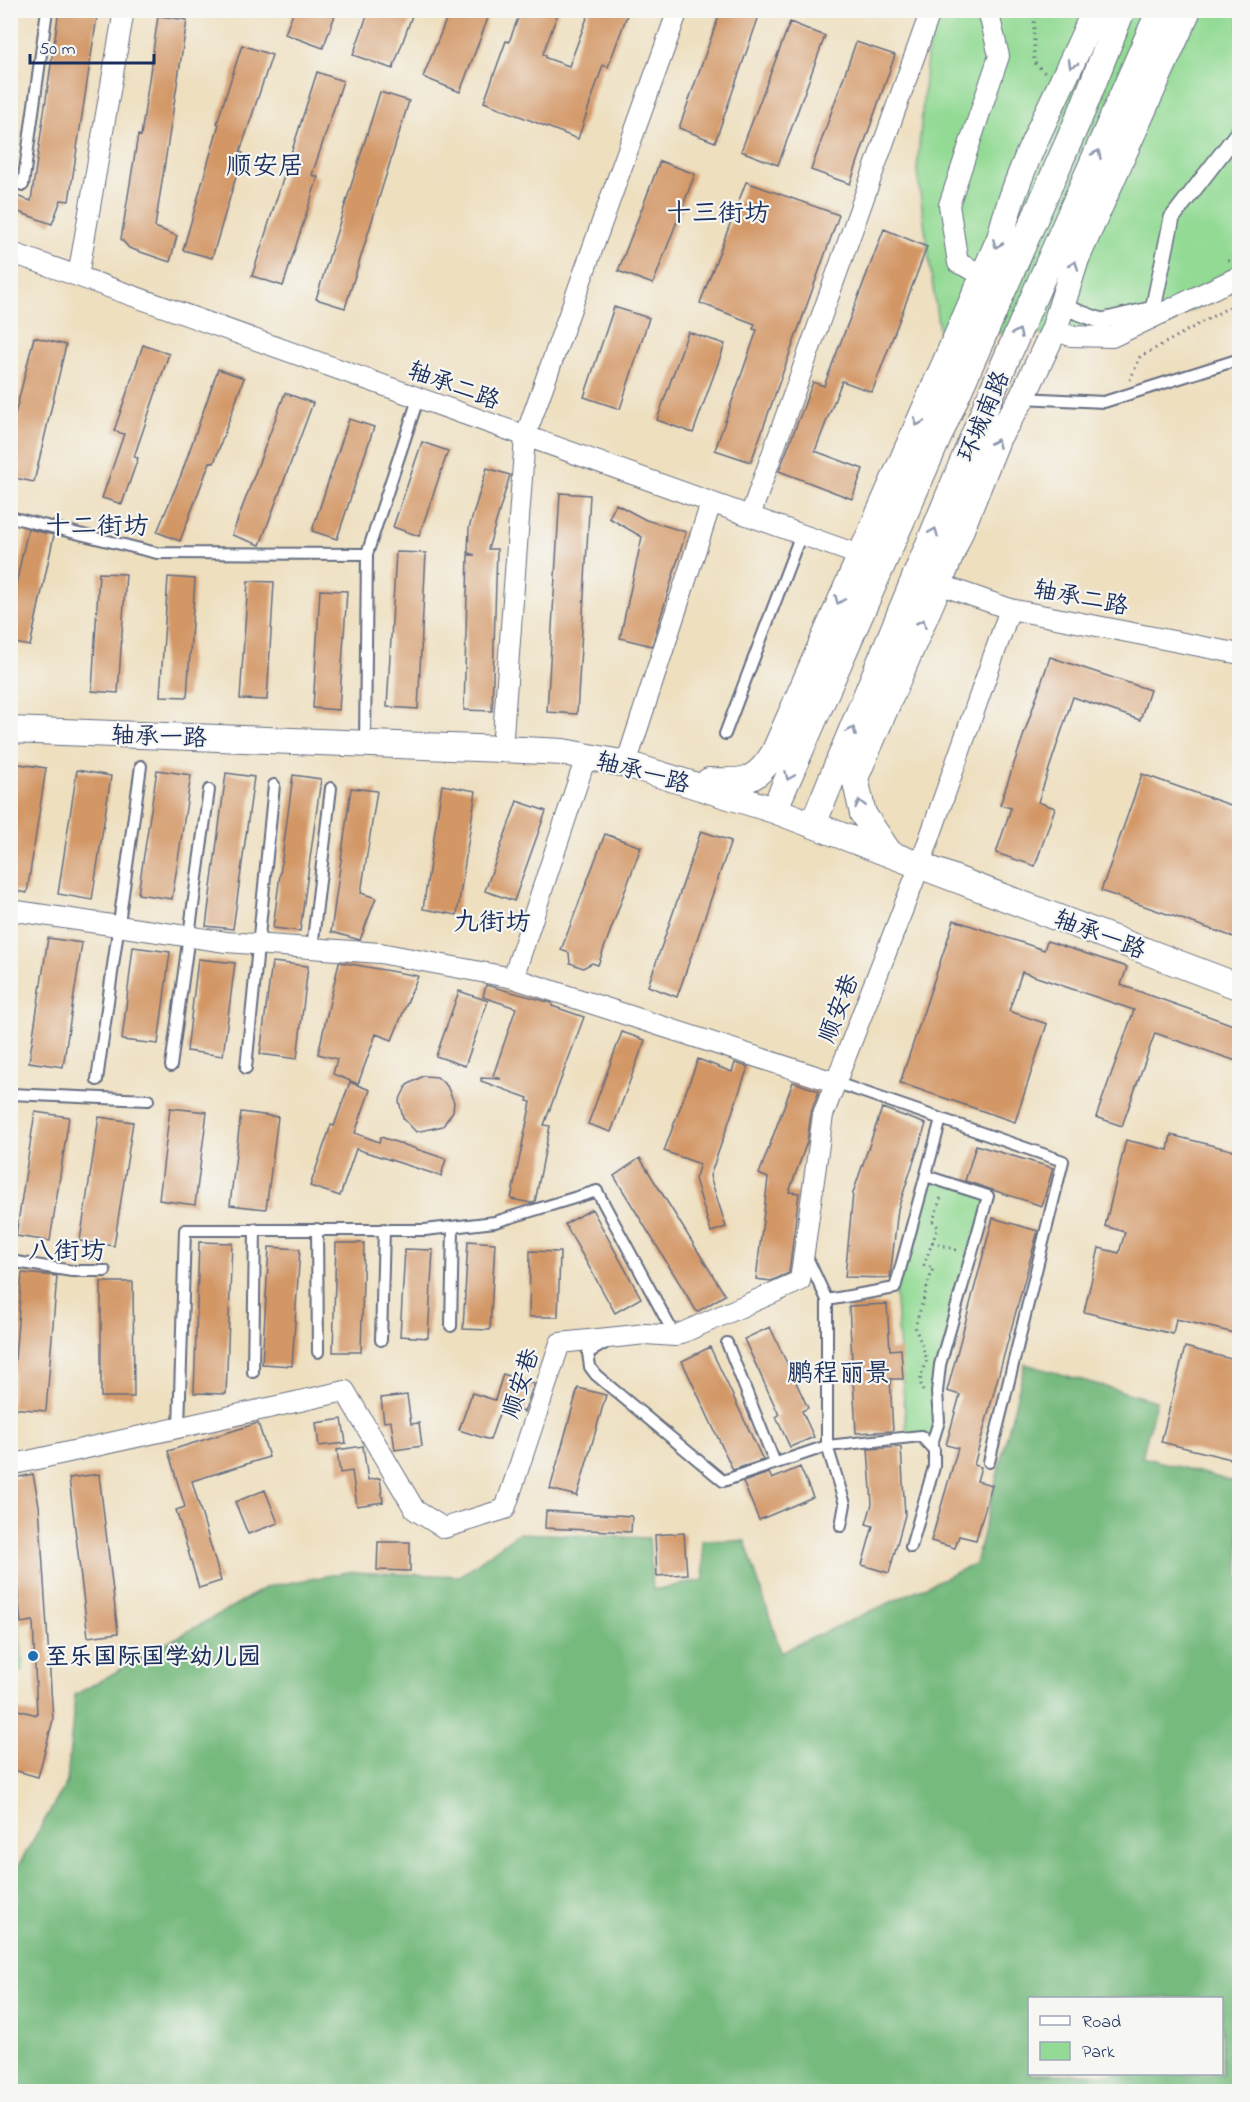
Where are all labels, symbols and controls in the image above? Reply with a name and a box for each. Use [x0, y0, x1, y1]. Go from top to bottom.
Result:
scale bar [30, 27, 154, 65]
text: 50 m [39, 37, 76, 63]
one-way arrow [1067, 58, 1079, 69]
district label: 顺安居 [226, 149, 304, 187]
one-way arrow [1090, 150, 1102, 161]
district label: 十三街坊 [666, 196, 770, 234]
one-way arrow [992, 237, 1004, 248]
one-way arrow [1067, 260, 1080, 271]
one-way arrow [1011, 328, 1023, 339]
street label: 轴承二路 [402, 354, 504, 420]
street label: 环城南路 [950, 366, 1020, 468]
one-way arrow [913, 415, 925, 426]
one-way arrow [989, 438, 1001, 449]
district label: 十二街坊 [45, 509, 149, 547]
one-way arrow [927, 527, 939, 538]
street label: 轴承二路 [1030, 573, 1131, 626]
one-way arrow [834, 594, 846, 605]
one-way arrow [915, 618, 927, 629]
street label: 轴承一路 [110, 719, 207, 758]
one-way arrow [845, 726, 857, 737]
street label: 轴承一路 [591, 745, 693, 804]
one-way arrow [784, 770, 796, 781]
one-way arrow [855, 799, 868, 809]
street label: 轴承一路 [1048, 903, 1150, 970]
district label: 九街坊 [453, 905, 531, 943]
street label: 顺安巷 [811, 969, 870, 1049]
district label: 八街坊 [28, 1234, 106, 1272]
street label: 顺安巷 [495, 1344, 550, 1423]
district label: 鹏程丽景 [787, 1356, 891, 1394]
place label: 至乐国际国学幼儿园 [45, 1641, 261, 1676]
marker: 至乐国际国学幼儿园 [26, 1649, 40, 1663]
legend [1028, 1997, 1223, 2075]
text: Road [1082, 2010, 1121, 2036]
text: Park [1082, 2040, 1115, 2066]

